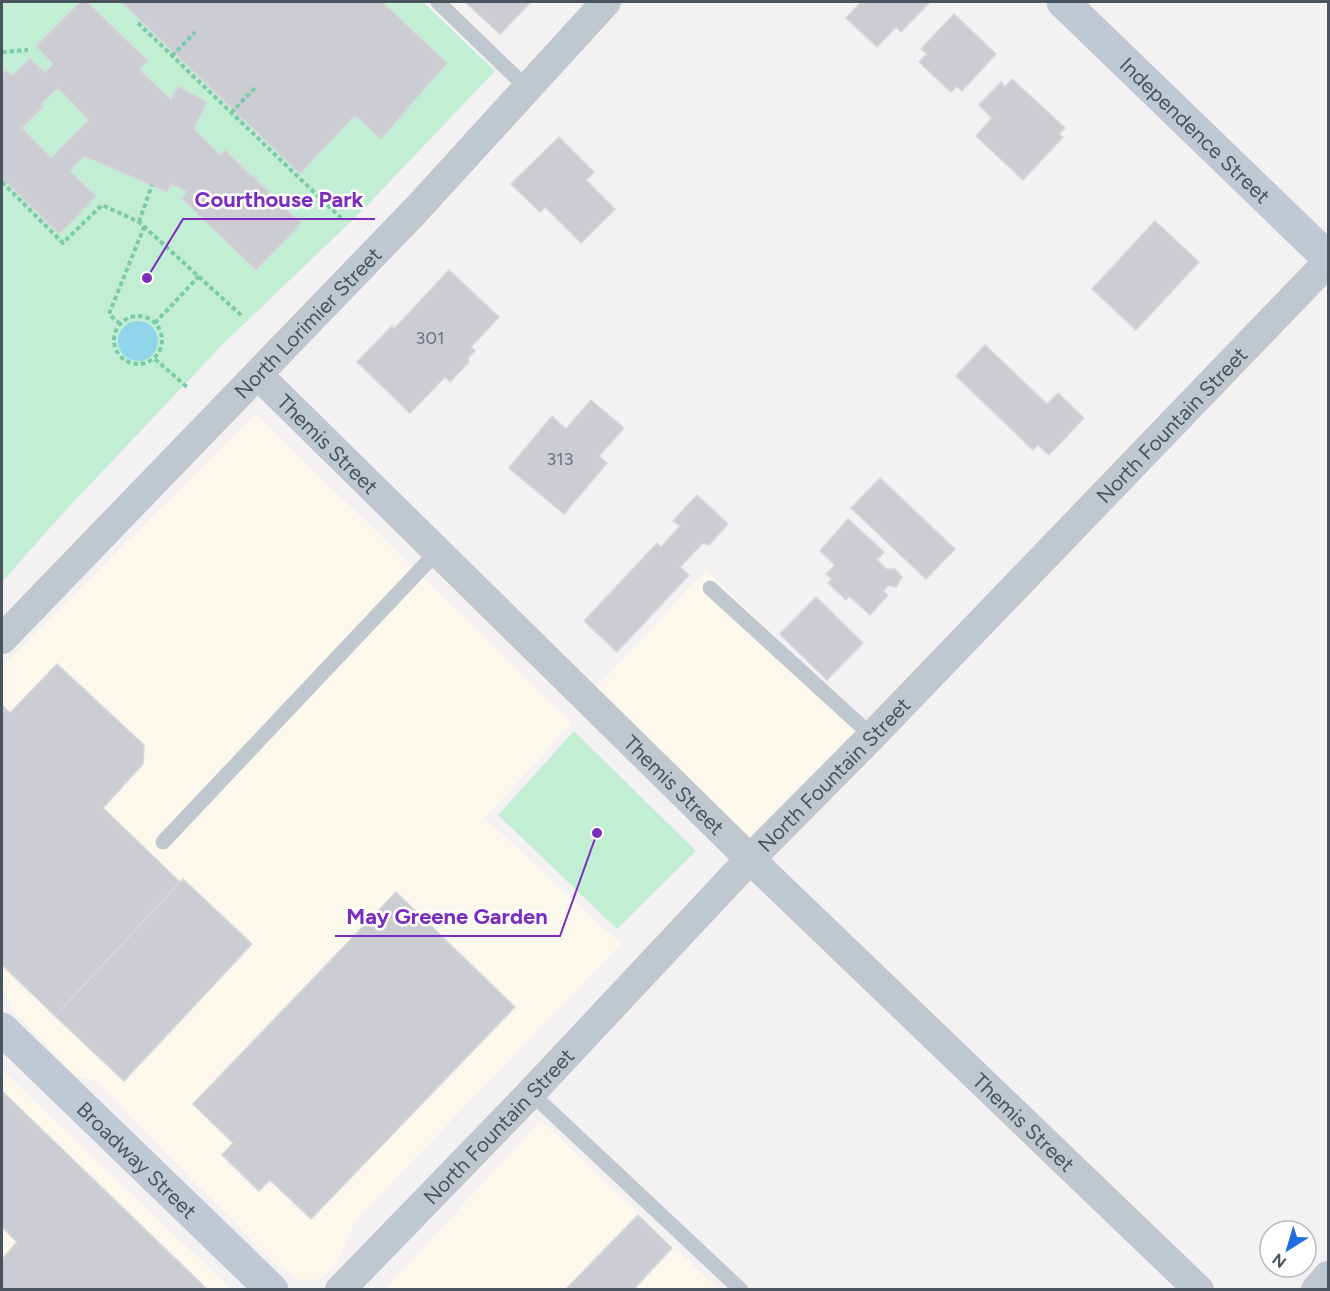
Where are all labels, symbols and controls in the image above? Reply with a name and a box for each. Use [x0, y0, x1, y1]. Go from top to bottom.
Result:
street label: Independence Street [1115, 52, 1276, 208]
callout: Courthouse Park [183, 179, 375, 219]
text: Courthouse Park [195, 186, 364, 213]
street label: North Lorimier Street [229, 241, 386, 403]
house number: 301 [416, 327, 444, 349]
street label: North Fountain Street [1091, 342, 1252, 508]
street label: Themis Street [272, 389, 383, 499]
house number: 313 [546, 448, 574, 470]
street label: North Fountain Street [752, 692, 915, 857]
street label: Themis Street [619, 730, 730, 840]
callout: May Greene Garden [335, 896, 560, 936]
text: May Greene Garden [346, 903, 548, 930]
street label: North Fountain Street [418, 1043, 579, 1209]
street label: Themis Street [968, 1068, 1080, 1177]
street label: Broadway Street [72, 1096, 202, 1223]
north arrow [1258, 1219, 1318, 1279]
text: N [1269, 1249, 1290, 1272]

